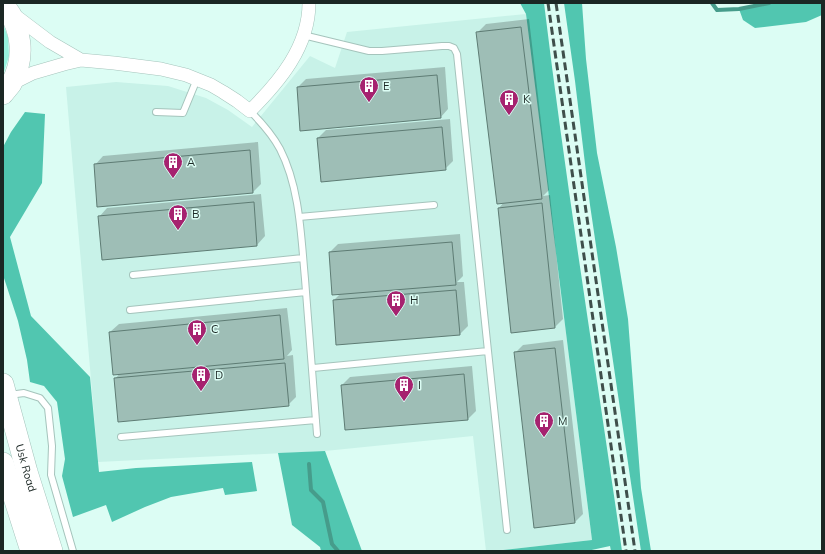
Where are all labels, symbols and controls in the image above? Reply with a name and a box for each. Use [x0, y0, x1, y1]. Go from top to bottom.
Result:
building icon: E [358, 75, 380, 103]
place label: E [383, 79, 389, 93]
building icon: K [498, 88, 520, 116]
place label: K [523, 92, 531, 106]
building icon: A [162, 151, 184, 179]
place label: A [187, 155, 195, 169]
building icon: B [167, 203, 189, 231]
place label: B [192, 207, 199, 221]
building icon: H [385, 289, 407, 317]
place label: H [410, 293, 418, 307]
building icon: C [186, 318, 208, 346]
place label: C [211, 322, 219, 336]
building icon: D [190, 364, 212, 392]
place label: D [215, 368, 223, 382]
building icon: I [393, 374, 415, 402]
place label: I [418, 378, 421, 392]
building icon: M [533, 410, 555, 438]
place label: M [558, 414, 567, 428]
street label: Usk Road [13, 442, 40, 493]

